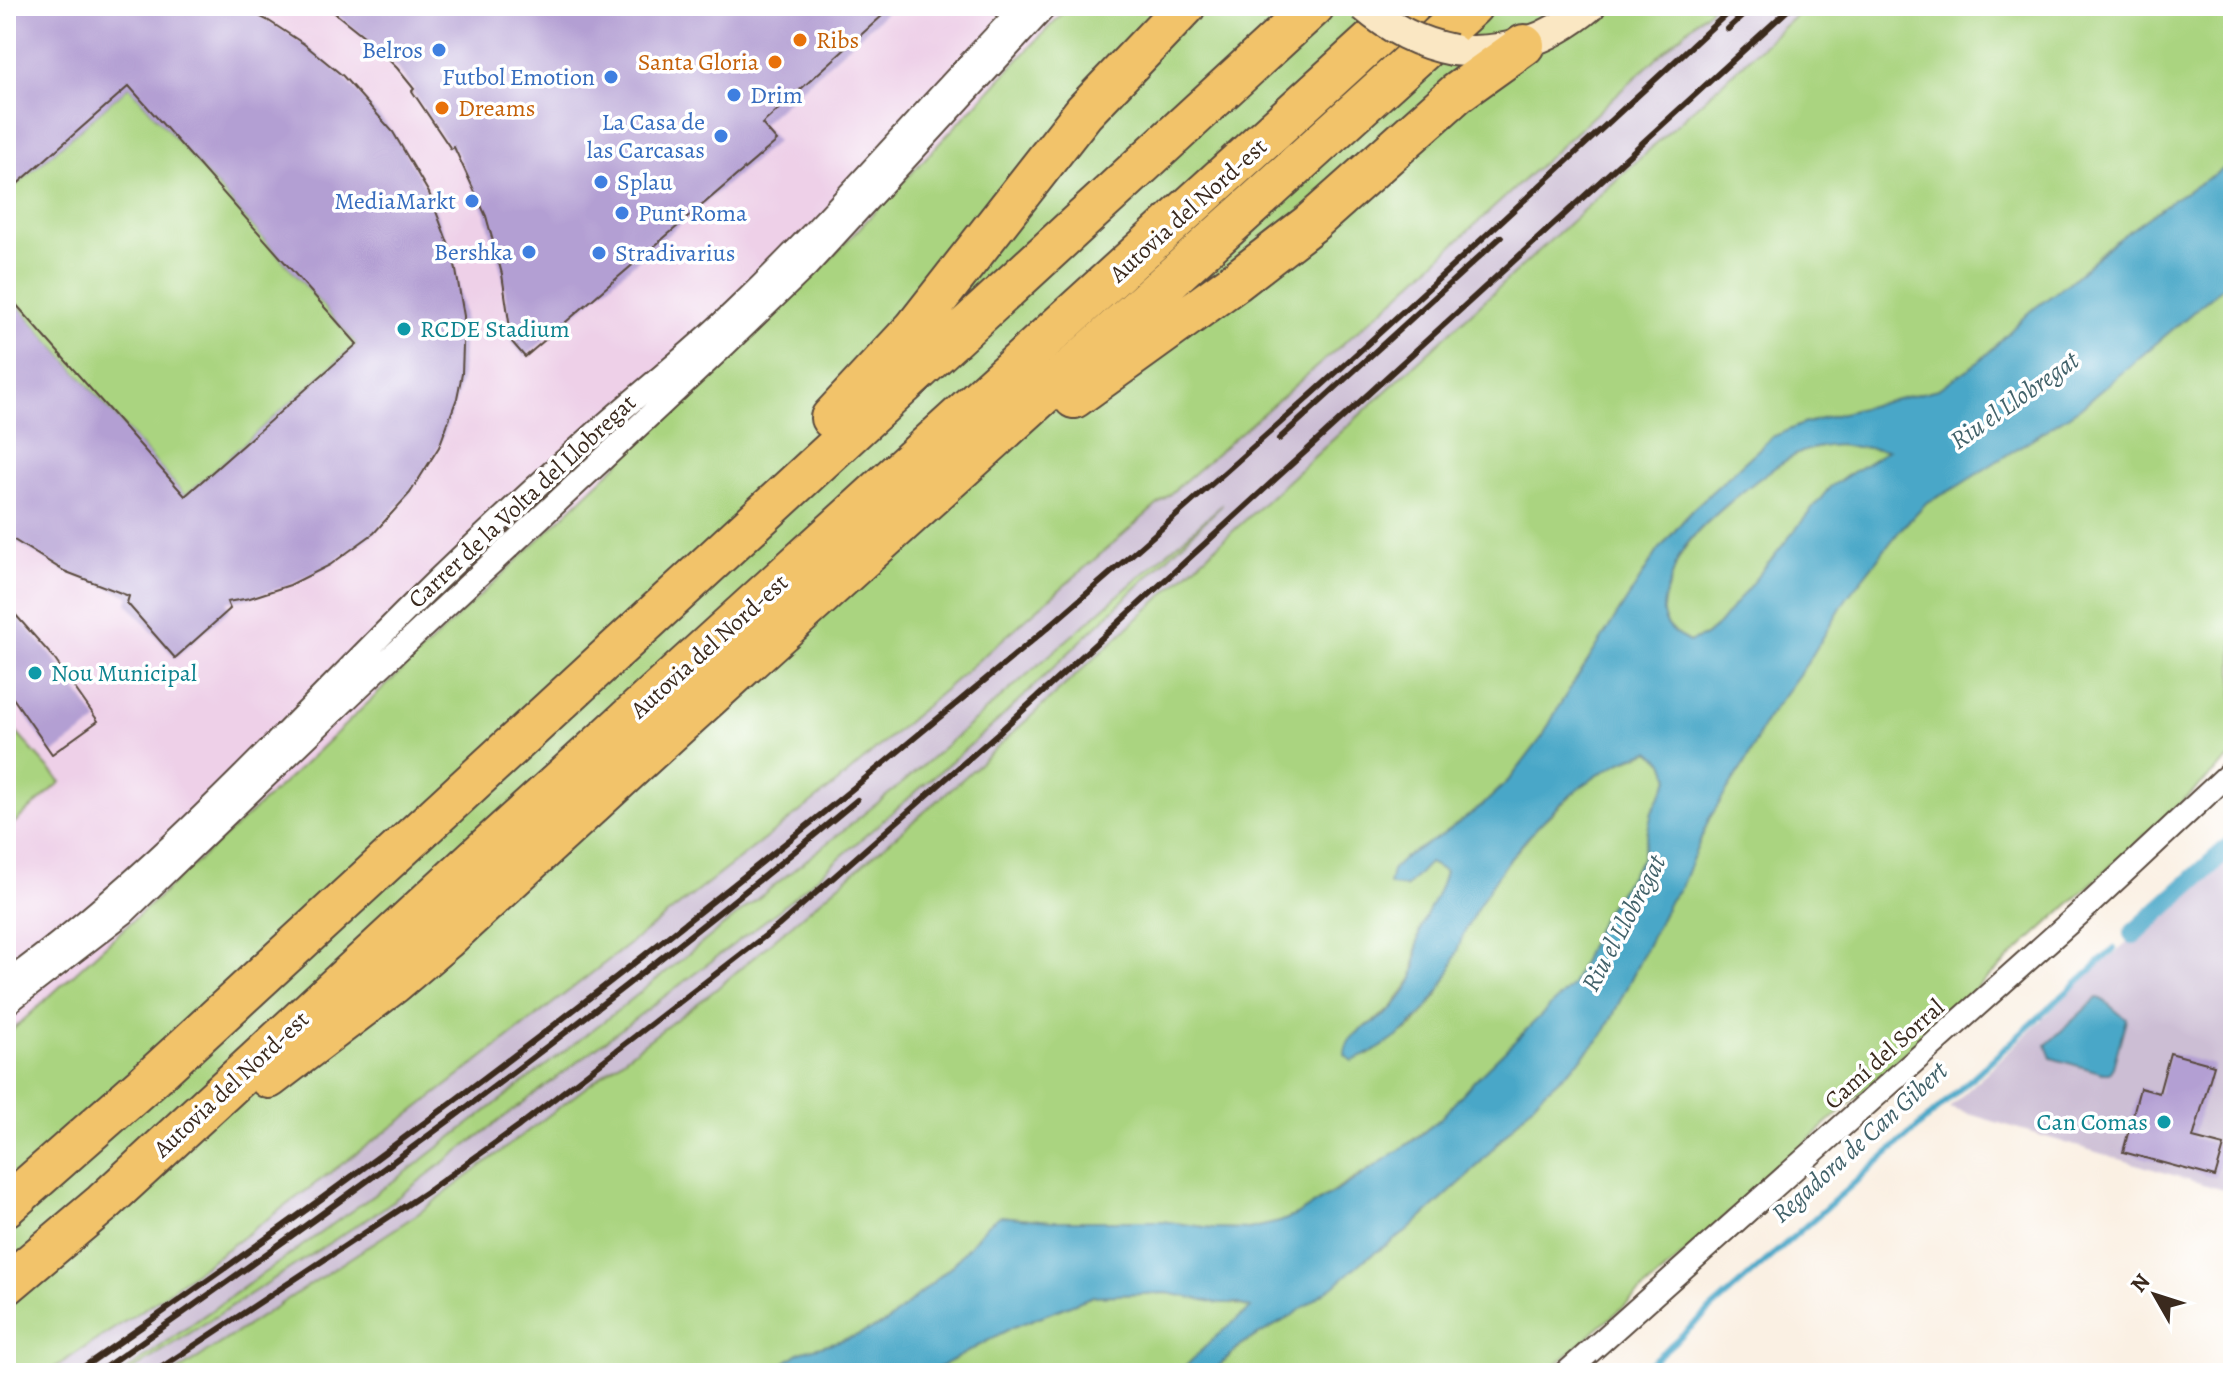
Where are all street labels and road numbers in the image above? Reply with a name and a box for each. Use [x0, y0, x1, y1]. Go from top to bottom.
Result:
street label: Autovia del Nord-est [1102, 131, 1274, 290]
street label: Carrer de la Volta del Llobregat [401, 387, 643, 615]
street label: Autovia del Nord-est [623, 567, 795, 726]
street label: Camí del Sorral [1817, 991, 1951, 1117]
street label: Autovia del Nord-est [146, 1003, 316, 1165]

